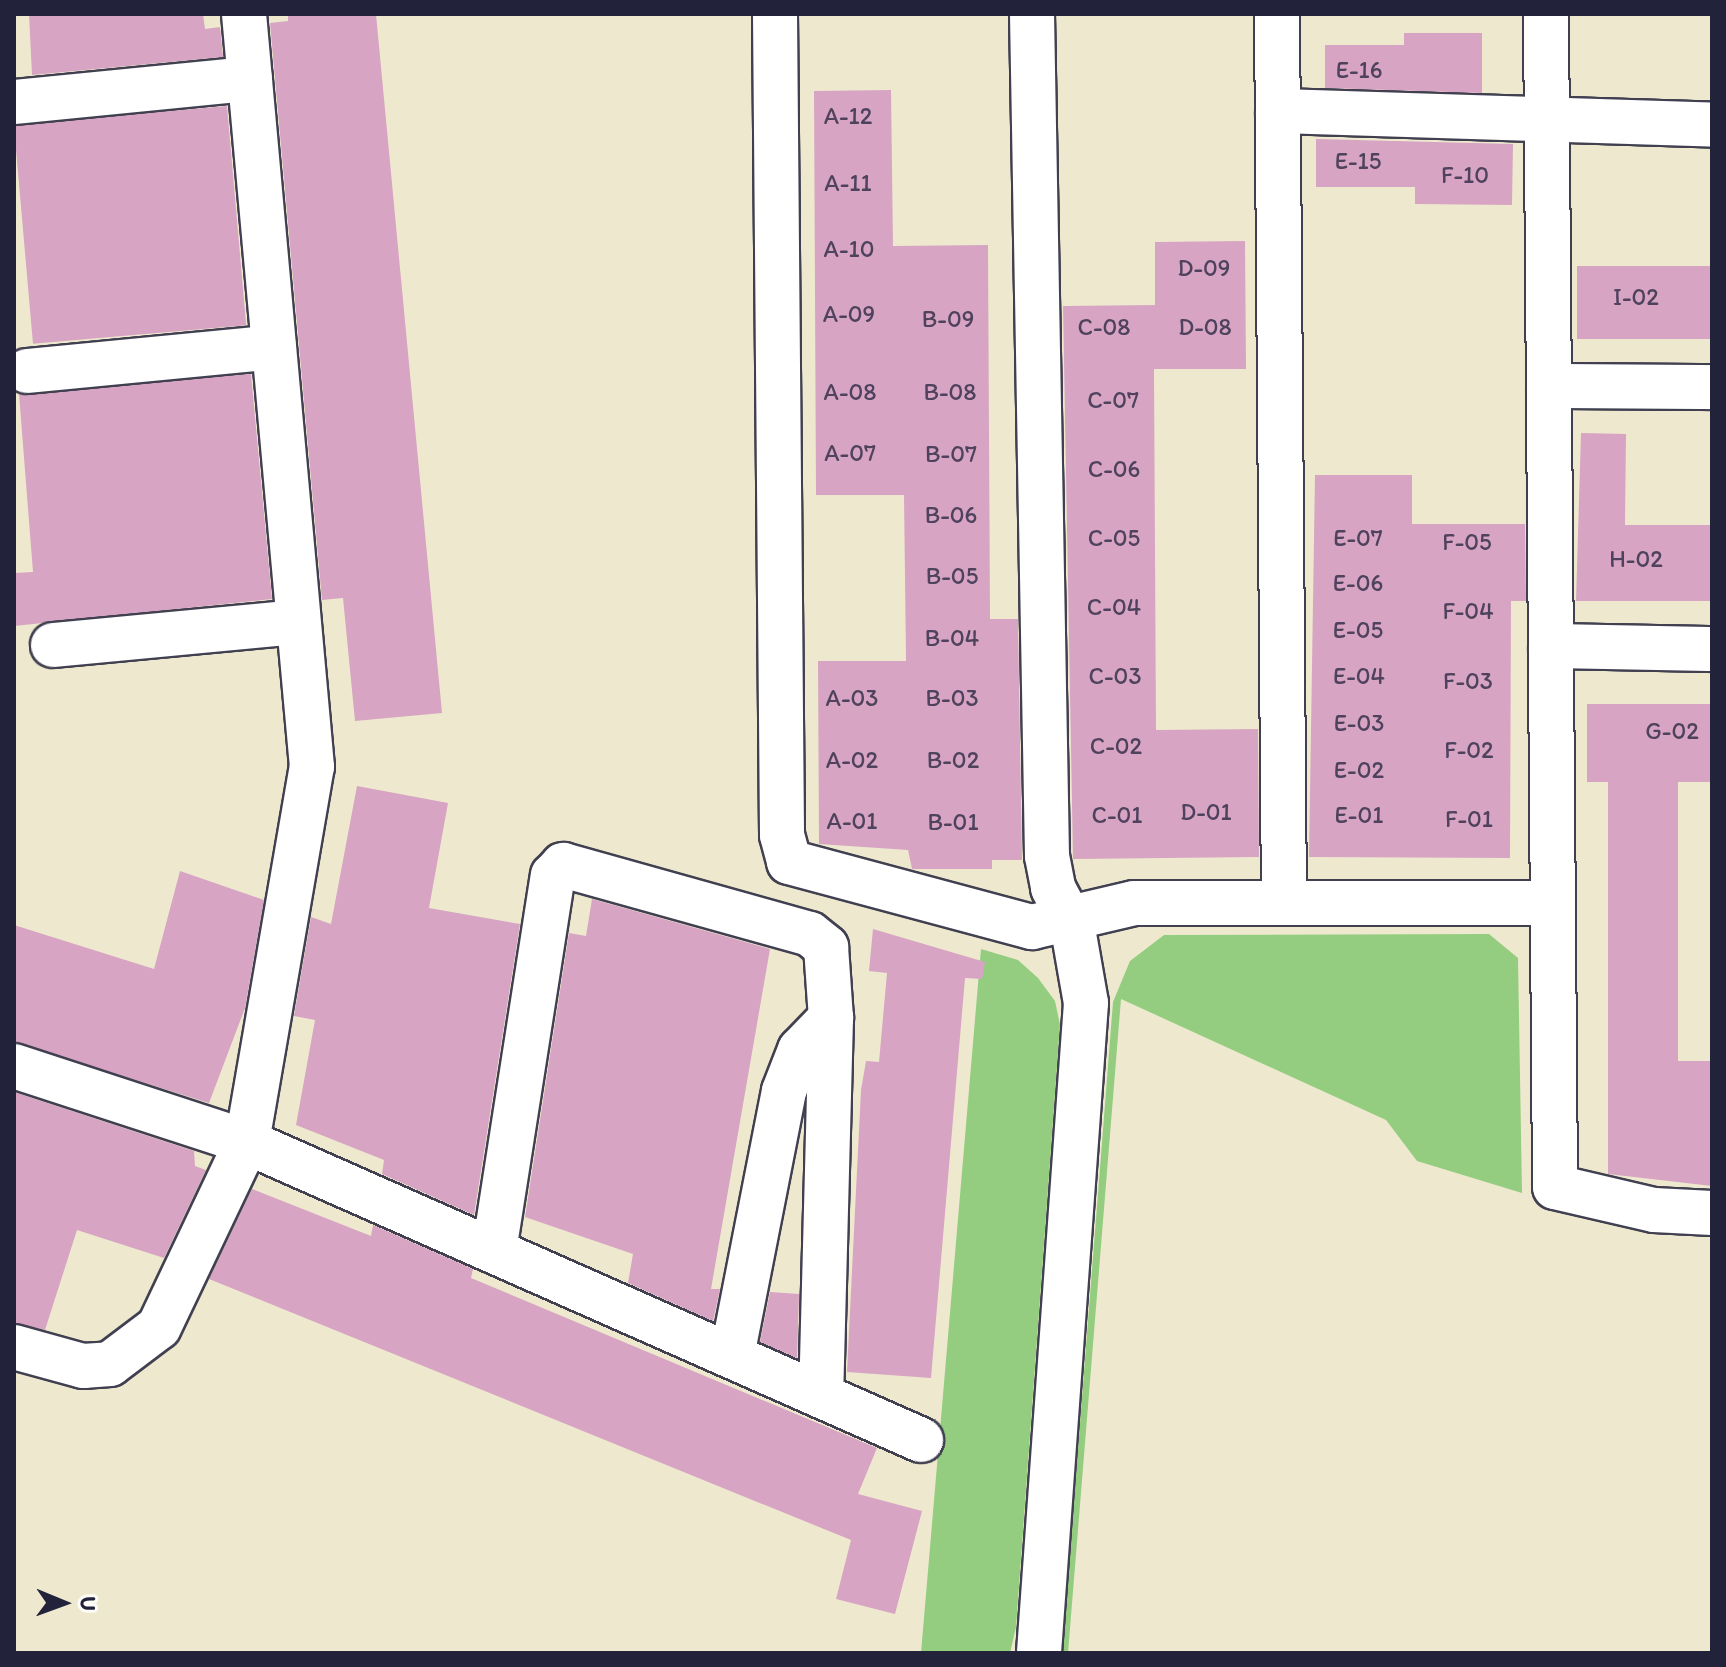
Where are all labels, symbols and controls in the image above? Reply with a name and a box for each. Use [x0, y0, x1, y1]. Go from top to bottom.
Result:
house number: E-16 [1336, 56, 1382, 84]
house number: A-12 [824, 102, 872, 130]
house number: E-15 [1335, 147, 1381, 175]
house number: F-10 [1441, 161, 1489, 189]
house number: A-11 [824, 169, 872, 197]
house number: A-10 [824, 235, 874, 263]
house number: D-09 [1178, 254, 1230, 282]
house number: I-02 [1613, 283, 1659, 311]
house number: A-09 [823, 300, 875, 328]
house number: B-09 [922, 305, 974, 333]
house number: C-08 [1078, 313, 1130, 341]
house number: D-08 [1178, 313, 1232, 341]
house number: A-08 [824, 378, 876, 406]
house number: B-08 [923, 378, 977, 406]
house number: C-07 [1087, 386, 1139, 414]
house number: A-07 [824, 439, 876, 467]
house number: B-07 [925, 440, 977, 468]
house number: C-06 [1088, 455, 1140, 483]
house number: B-06 [925, 501, 977, 529]
house number: C-05 [1088, 524, 1140, 552]
house number: E-07 [1333, 524, 1383, 552]
house number: F-05 [1442, 528, 1492, 556]
house number: H-02 [1609, 545, 1663, 573]
house number: B-05 [926, 562, 978, 590]
house number: E-06 [1333, 569, 1383, 597]
house number: C-04 [1087, 593, 1141, 621]
house number: F-04 [1442, 597, 1494, 625]
house number: E-05 [1333, 616, 1383, 644]
house number: B-04 [925, 624, 979, 652]
house number: C-03 [1089, 662, 1141, 690]
house number: E-04 [1333, 662, 1385, 690]
house number: F-03 [1443, 667, 1493, 695]
house number: A-03 [826, 684, 878, 712]
house number: B-03 [926, 684, 978, 712]
house number: E-03 [1334, 709, 1384, 737]
house number: G-02 [1645, 717, 1699, 745]
house number: C-02 [1090, 732, 1142, 760]
house number: F-02 [1444, 736, 1494, 764]
house number: A-02 [826, 746, 878, 774]
house number: B-02 [927, 746, 979, 774]
house number: E-02 [1334, 756, 1384, 784]
house number: D-01 [1180, 798, 1232, 826]
house number: C-01 [1092, 801, 1142, 829]
house number: E-01 [1335, 801, 1383, 829]
house number: F-01 [1445, 805, 1493, 833]
house number: A-01 [827, 807, 877, 835]
house number: B-01 [927, 808, 979, 836]
north arrow [24, 1563, 104, 1643]
text: U [75, 1596, 102, 1611]

